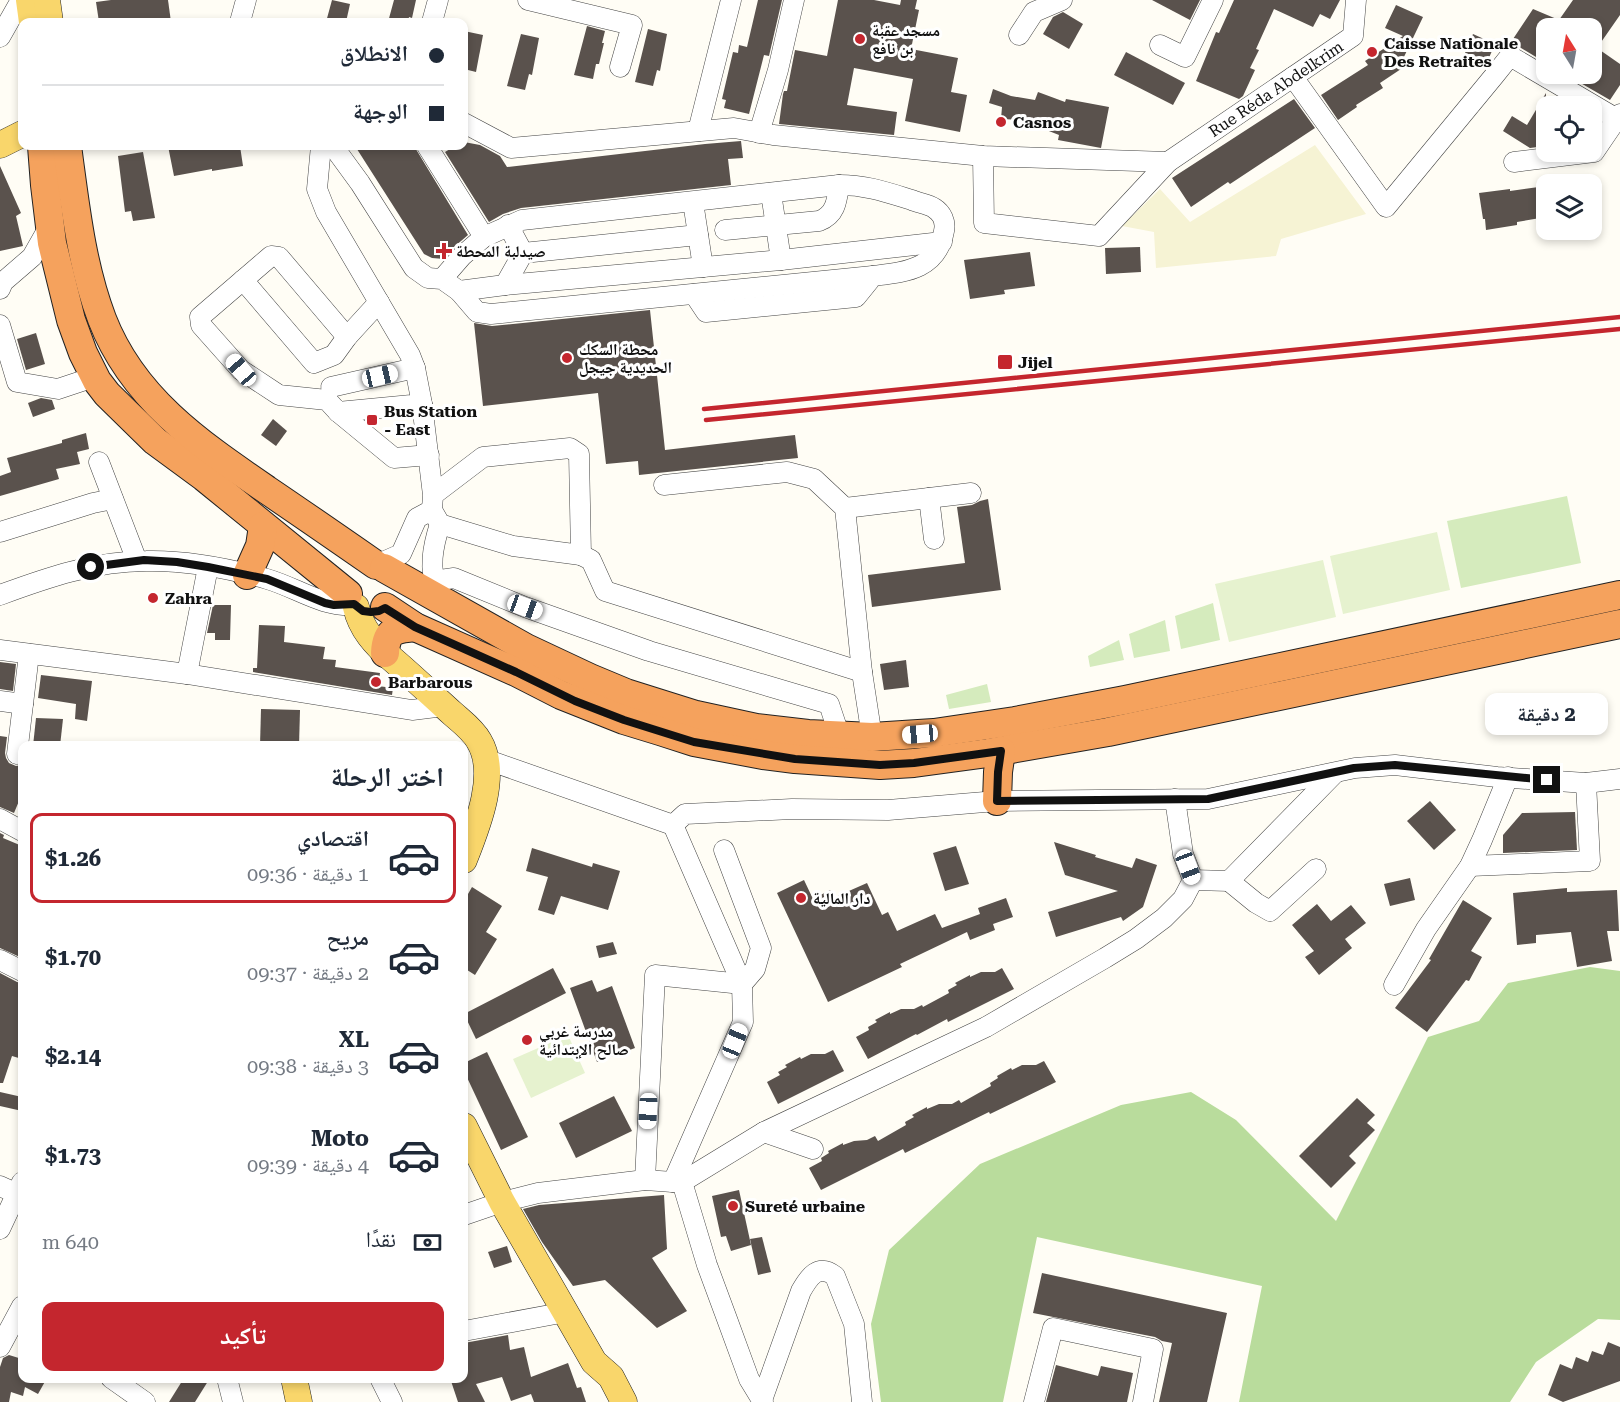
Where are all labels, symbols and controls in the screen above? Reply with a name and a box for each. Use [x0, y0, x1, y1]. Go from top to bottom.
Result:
north arrow [1536, 18, 1602, 84]
map controls [1536, 18, 1602, 240]
place label: مسجد عقبة بن نافع [872, 21, 940, 59]
marker: مسجد عقبة بن نافع [853, 32, 867, 46]
place label: Caisse Nationale Des Retraites [1384, 34, 1518, 71]
street label: Rue Réda Abdelkrim [1205, 37, 1347, 141]
text: الانطلاق [340, 41, 408, 66]
marker: Caisse Nationale Des Retraites [1365, 45, 1379, 59]
button: locate [1536, 96, 1602, 162]
text: الوجهة [353, 99, 408, 124]
place label: Casnos [1013, 113, 1071, 132]
marker: Casnos [994, 115, 1008, 129]
button: layers [1536, 174, 1602, 240]
place label: صيدلبة المحطة [456, 242, 546, 261]
marker: صيدلبة المحطة [437, 244, 451, 258]
place label: محطة السكك الحديدية جيجل [579, 340, 672, 377]
car [222, 351, 260, 389]
marker: محطة السكك الحديدية جيجل [560, 351, 574, 365]
marker: Jijel [996, 353, 1014, 371]
place label: Jijel [1018, 353, 1053, 372]
car [360, 363, 400, 389]
place label: Bus Station - East [384, 402, 477, 439]
marker: Bus Station - East [365, 413, 379, 427]
route start [77, 553, 104, 580]
place label: Zahra [165, 589, 213, 608]
marker: Zahra [146, 591, 160, 605]
car [505, 592, 545, 622]
place label: Barbarous [388, 673, 472, 692]
marker: Barbarous [369, 675, 383, 689]
callout: 2 دقيقة [1486, 693, 1608, 735]
text: 2 دقيقة [1517, 702, 1576, 726]
car [901, 723, 939, 745]
text: اختر الرحلة [331, 761, 444, 793]
route end [1533, 766, 1560, 793]
text: اقتصادي [297, 826, 369, 851]
icon: car [387, 831, 441, 885]
text: $1.26 [45, 846, 101, 871]
car [1173, 847, 1203, 887]
text: 1 دقيقة · 09:36 [247, 862, 369, 886]
place label: دار المالية [813, 889, 871, 908]
marker: دار المالية [794, 891, 808, 905]
text: مريح [326, 925, 369, 950]
icon: car [387, 930, 441, 984]
text: $1.70 [45, 945, 101, 970]
text: 2 دقيقة · 09:37 [247, 961, 369, 985]
car [720, 1021, 750, 1061]
place label: مدرسة غربي صالح الإبتدائية [539, 1022, 629, 1060]
text: XL [339, 1027, 369, 1052]
icon: car [387, 1029, 441, 1083]
marker: مدرسة غربي صالح الإبتدائية [520, 1033, 534, 1047]
text: $2.14 [45, 1044, 101, 1069]
text: 3 دقيقة · 09:38 [247, 1054, 369, 1078]
car [638, 1093, 658, 1129]
text: Moto [311, 1126, 369, 1151]
icon: car [387, 1128, 441, 1182]
text: $1.73 [45, 1143, 101, 1168]
text: 4 دقيقة · 09:39 [247, 1153, 369, 1177]
place label: Sureté urbaine [745, 1197, 865, 1216]
marker: Sureté urbaine [726, 1199, 740, 1213]
icon: cash [411, 1226, 444, 1259]
text: نقدًا [366, 1227, 396, 1252]
text: 640 m [42, 1230, 99, 1254]
button: تأكيد [42, 1302, 444, 1371]

